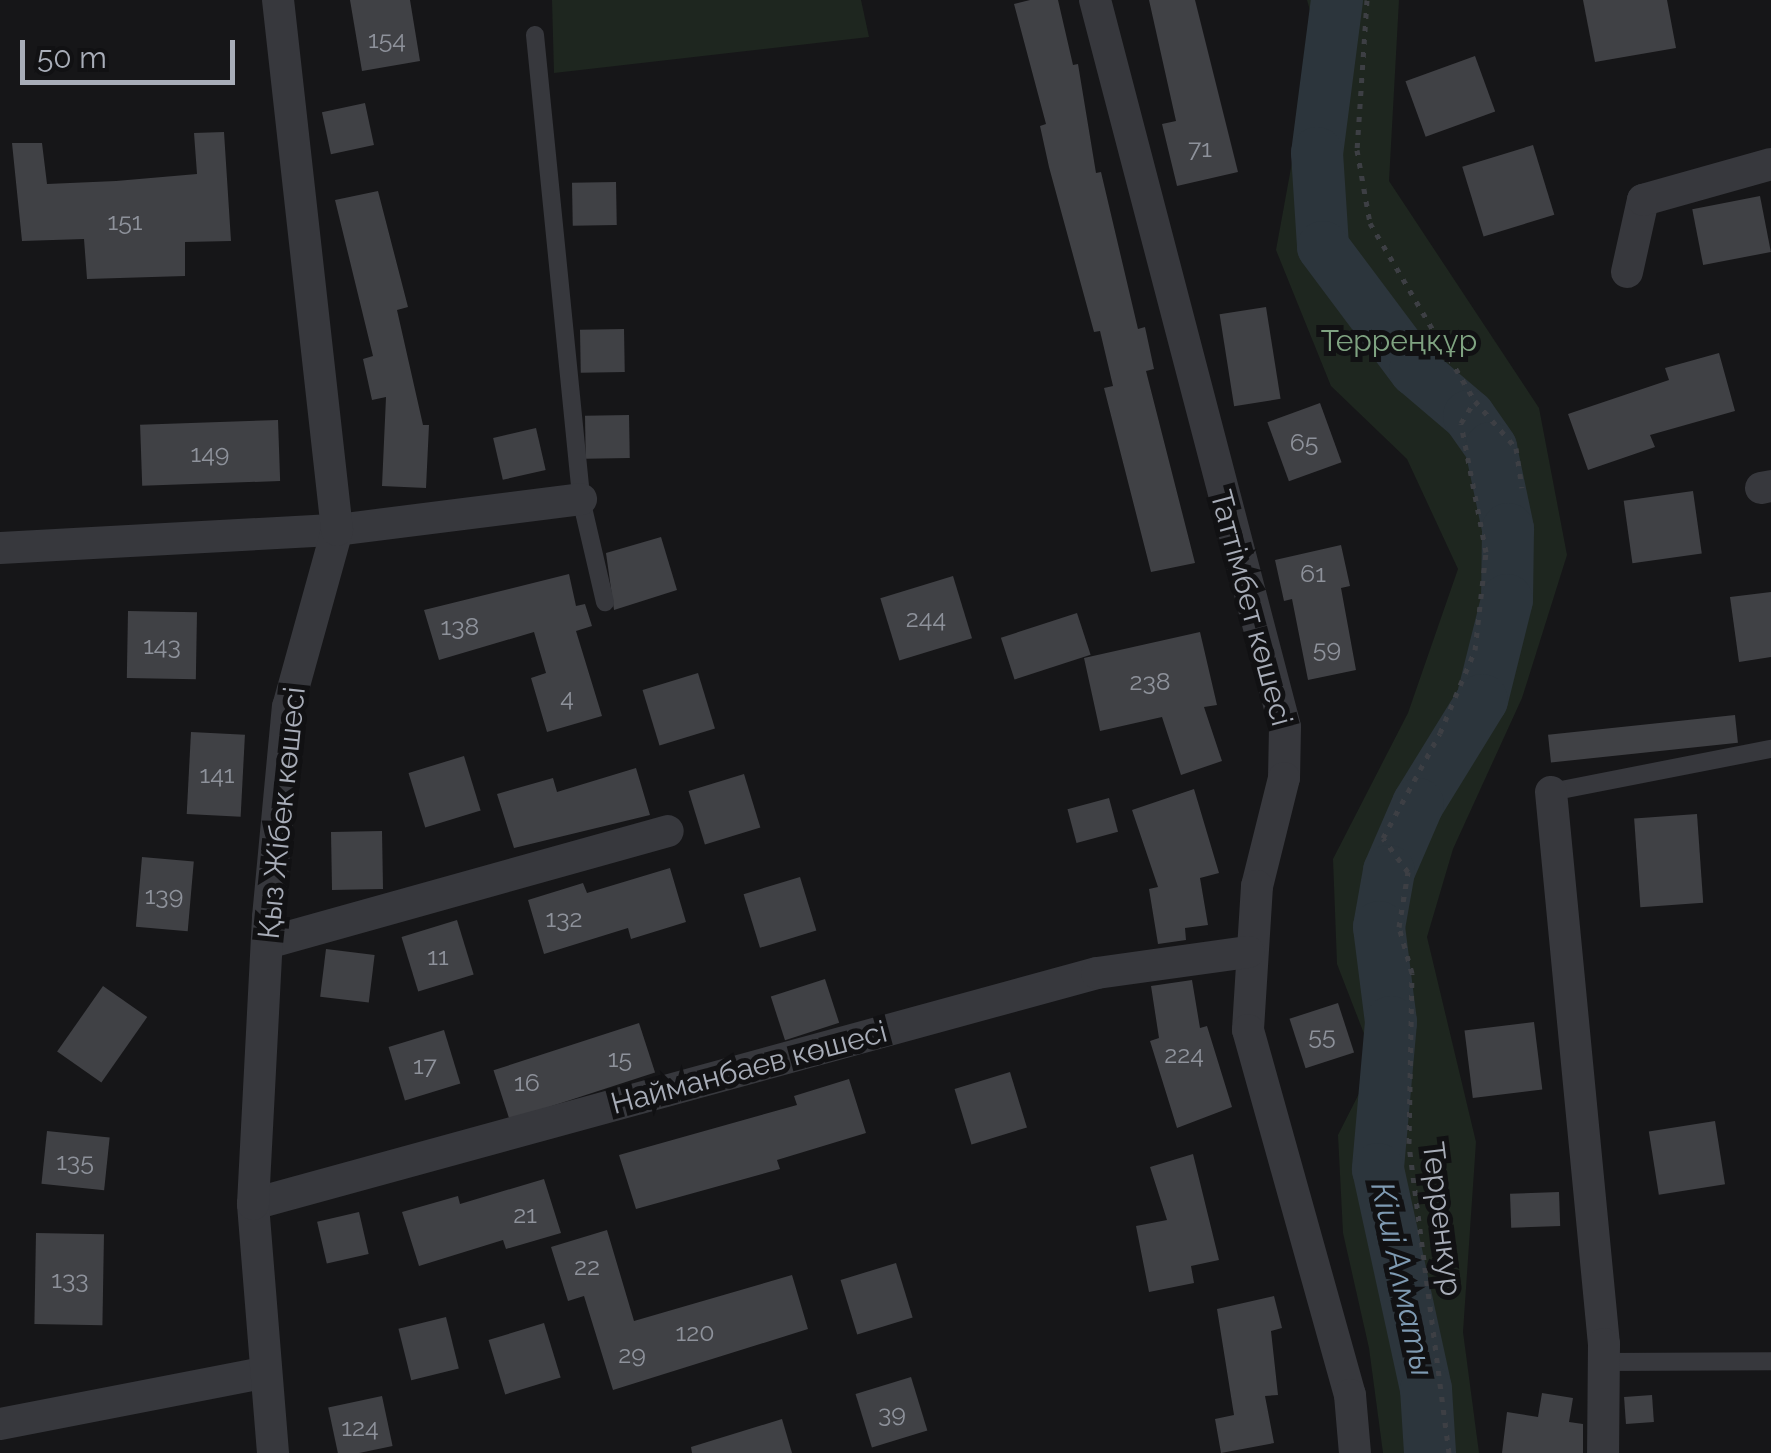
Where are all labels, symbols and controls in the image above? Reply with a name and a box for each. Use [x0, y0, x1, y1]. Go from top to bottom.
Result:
scale bar [25, 20, 240, 82]
house number: 154 [368, 24, 406, 54]
text: 50 m [37, 40, 107, 75]
house number: 71 [1188, 133, 1212, 163]
house number: 151 [107, 206, 143, 236]
park label: Терреңқұр [1321, 323, 1477, 359]
house number: 65 [1290, 427, 1318, 457]
house number: 149 [191, 438, 229, 468]
street label: Таттімбет көшесі [1202, 486, 1300, 730]
house number: 61 [1300, 558, 1326, 588]
house number: 244 [906, 603, 946, 633]
house number: 138 [441, 611, 479, 641]
house number: 143 [143, 630, 181, 660]
house number: 59 [1313, 633, 1341, 663]
house number: 238 [1129, 666, 1171, 696]
house number: 4 [560, 682, 574, 712]
street label: Қыз Жібек көшесі [251, 685, 313, 941]
house number: 141 [199, 759, 235, 789]
house number: 139 [145, 880, 183, 910]
house number: 132 [545, 903, 583, 933]
house number: 11 [427, 941, 449, 971]
street label: Найманбаев көшесі [607, 1014, 891, 1122]
house number: 55 [1308, 1020, 1336, 1050]
house number: 224 [1164, 1039, 1204, 1069]
house number: 15 [608, 1043, 632, 1073]
house number: 17 [413, 1050, 437, 1080]
house number: 16 [514, 1067, 540, 1097]
street label: Терренкур [1415, 1140, 1469, 1298]
house number: 135 [56, 1146, 94, 1176]
water label: Кіші Алматы [1363, 1178, 1441, 1380]
house number: 21 [513, 1199, 537, 1229]
house number: 22 [574, 1251, 600, 1281]
house number: 133 [51, 1264, 89, 1294]
house number: 120 [675, 1317, 715, 1347]
house number: 29 [618, 1339, 646, 1369]
house number: 39 [878, 1398, 906, 1428]
house number: 124 [341, 1412, 379, 1442]

